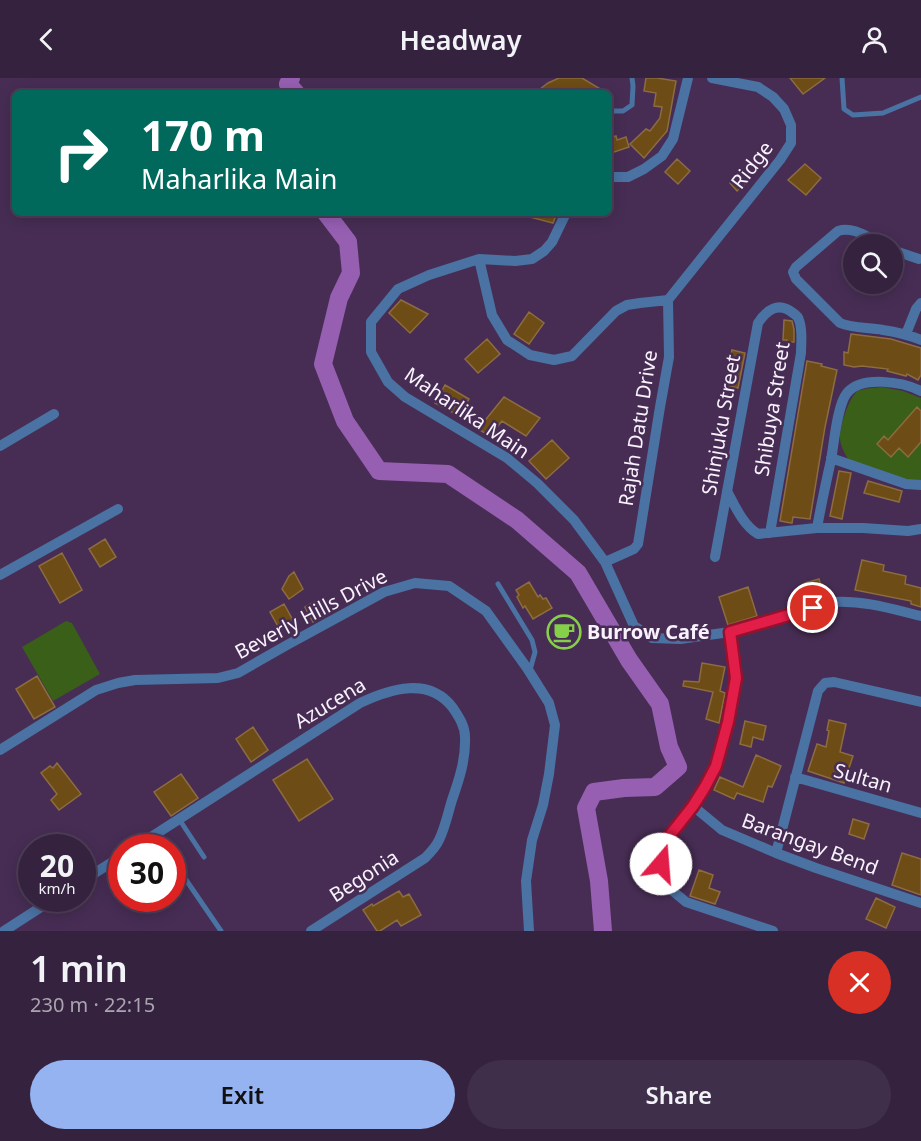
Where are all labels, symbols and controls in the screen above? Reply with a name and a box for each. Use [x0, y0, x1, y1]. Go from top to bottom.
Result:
text: Headway [400, 21, 521, 58]
icon: back [30, 23, 63, 56]
icon: person [858, 23, 891, 56]
text: 170 m [141, 106, 265, 163]
icon: right [42, 114, 120, 192]
street label: Ridge [725, 135, 779, 194]
text: Maharlika Main [141, 160, 337, 197]
map controls [843, 234, 903, 294]
button: search [843, 234, 903, 294]
street label: Shibuya Street [748, 340, 795, 478]
street label: Rajah Datu Drive [612, 348, 663, 508]
street label: Shinjuku Street [695, 352, 746, 497]
street label: Maharlika Main [399, 361, 535, 464]
street label: Beverly Hills Drive [230, 562, 392, 665]
pin [787, 582, 838, 633]
icon: arrive [796, 591, 829, 624]
cafe icon: Burrow Café [546, 614, 582, 650]
place label: Burrow Café [587, 618, 710, 645]
street label: Azucena [289, 671, 371, 734]
street label: Sultan [831, 756, 895, 799]
street label: Barangay Bend [738, 806, 882, 881]
position arrow [629, 832, 693, 896]
speed limit sign: 30 [108, 834, 186, 912]
street label: Begonia [324, 843, 404, 908]
text: 20 [40, 845, 74, 886]
text: km/h [39, 878, 75, 898]
text: 1 min [30, 944, 128, 993]
button: close [828, 951, 891, 1014]
text: 230 m · 22:15 [30, 991, 155, 1018]
button: Exit [30, 1060, 455, 1129]
button: Share [467, 1060, 891, 1129]

